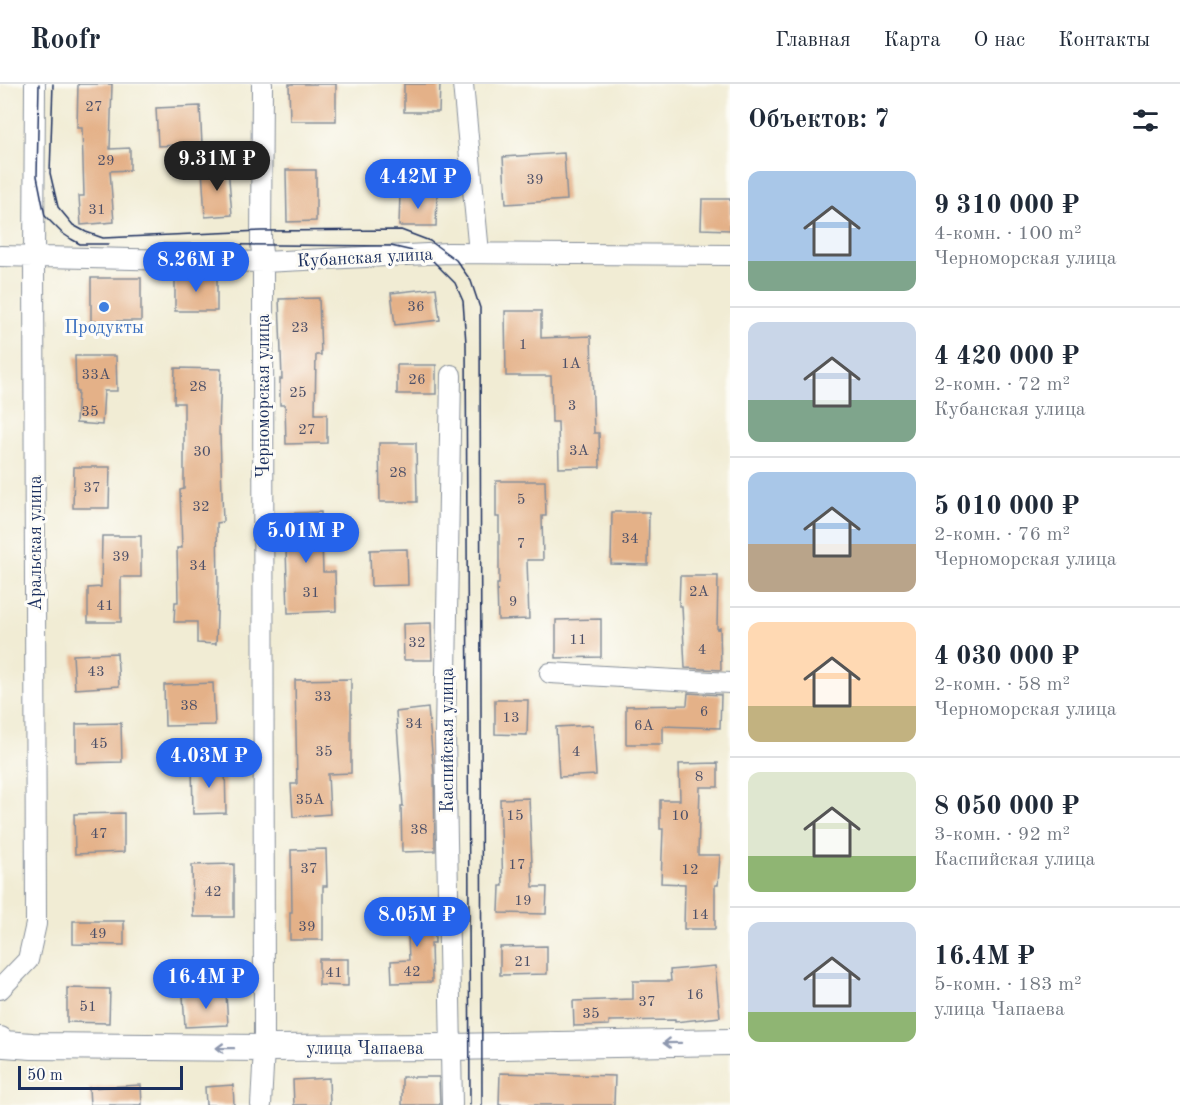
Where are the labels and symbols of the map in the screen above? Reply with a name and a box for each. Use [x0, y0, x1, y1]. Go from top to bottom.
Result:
house number: 27 [85, 100, 103, 115]
pin: 9.31M ₽ [162, 141, 272, 192]
house number: 29 [97, 154, 115, 169]
pin: 4.42M ₽ [363, 159, 473, 210]
house number: 39 [526, 173, 544, 188]
house number: 31 [88, 203, 106, 218]
pin: 8.26M ₽ [141, 242, 251, 293]
street label: Кубанская улица [296, 245, 434, 271]
marker: Продукты [97, 300, 111, 314]
house number: 36 [407, 300, 425, 315]
street label: Черноморская улица [255, 314, 273, 478]
place label: Продукты [64, 319, 144, 337]
house number: 23 [291, 321, 309, 336]
house number: 1 [519, 338, 527, 353]
house number: 1А [561, 357, 582, 372]
house number: 33А [82, 368, 111, 383]
house number: 26 [408, 373, 426, 388]
house number: 28 [189, 380, 207, 395]
house number: 25 [289, 386, 307, 401]
house number: 3 [568, 399, 576, 414]
house number: 35 [81, 405, 99, 420]
house number: 27 [298, 423, 316, 438]
house number: 3А [569, 444, 590, 459]
house number: 30 [193, 445, 211, 460]
house number: 28 [389, 466, 407, 481]
street label: Аральская улица [27, 475, 45, 611]
house number: 37 [83, 481, 101, 496]
house number: 5 [517, 493, 525, 508]
house number: 32 [192, 500, 210, 515]
pin: 5.01M ₽ [251, 513, 361, 564]
house number: 34 [621, 532, 639, 547]
house number: 7 [517, 537, 525, 552]
house number: 39 [112, 550, 130, 565]
house number: 34 [189, 559, 207, 574]
house number: 2А [689, 585, 710, 600]
house number: 31 [302, 586, 320, 601]
house number: 9 [509, 595, 517, 610]
house number: 41 [96, 599, 114, 614]
house number: 11 [569, 633, 587, 648]
house number: 32 [408, 636, 426, 651]
house number: 4 [698, 643, 706, 658]
house number: 43 [87, 665, 105, 680]
street label: Каспийская улица [439, 667, 457, 813]
house number: 33 [314, 690, 332, 705]
house number: 38 [180, 699, 198, 714]
house number: 6 [700, 705, 708, 720]
house number: 13 [502, 711, 520, 726]
house number: 34 [405, 717, 423, 732]
house number: 6А [634, 719, 655, 734]
house number: 45 [90, 737, 108, 752]
pin: 4.03M ₽ [154, 738, 264, 789]
house number: 35 [315, 745, 333, 760]
house number: 4 [572, 745, 580, 760]
house number: 8 [695, 770, 703, 785]
house number: 35А [296, 793, 325, 808]
house number: 15 [506, 809, 524, 824]
house number: 10 [671, 809, 689, 824]
house number: 38 [410, 823, 428, 838]
house number: 47 [90, 827, 108, 842]
house number: 17 [508, 858, 526, 873]
house number: 37 [300, 862, 318, 877]
house number: 12 [681, 863, 699, 878]
house number: 42 [204, 885, 222, 900]
house number: 19 [514, 894, 532, 909]
pin: 8.05M ₽ [362, 897, 472, 948]
house number: 14 [691, 908, 709, 923]
house number: 39 [298, 920, 316, 935]
house number: 49 [89, 927, 107, 942]
house number: 21 [514, 955, 532, 970]
pin: 16.4M ₽ [151, 959, 261, 1010]
house number: 42 [403, 965, 421, 980]
house number: 41 [325, 966, 343, 981]
house number: 16 [686, 988, 704, 1003]
house number: 37 [638, 995, 656, 1010]
house number: 51 [79, 1000, 97, 1015]
house number: 35 [582, 1007, 600, 1022]
one-way arrow [662, 1037, 682, 1049]
street label: улица Чапаева [306, 1040, 424, 1058]
one-way arrow [215, 1042, 235, 1054]
scale bar [18, 1063, 183, 1090]

